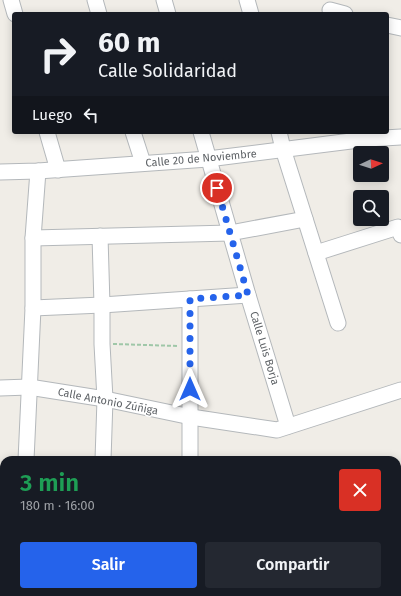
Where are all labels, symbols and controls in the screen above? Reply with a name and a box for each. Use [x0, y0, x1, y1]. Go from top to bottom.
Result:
text: 60 m [98, 26, 160, 59]
icon: right [32, 28, 84, 80]
text: Calle Solidaridad [98, 60, 237, 82]
icon: left [80, 104, 102, 126]
text: Luego [32, 106, 72, 124]
north arrow [353, 146, 389, 182]
map controls [353, 146, 389, 226]
street label: Calle 20 de Noviembre [145, 147, 257, 170]
pin [200, 171, 234, 205]
icon: arrive [206, 177, 228, 199]
button: search [353, 190, 389, 226]
street label: Calle Luis Borja [247, 310, 282, 387]
position arrow [169, 368, 211, 410]
street label: Calle Antonio Zúñiga [57, 385, 159, 418]
text: 3 min [20, 469, 79, 497]
button: close [339, 469, 381, 511]
text: 180 m · 16:00 [20, 498, 95, 513]
button: Salir [20, 542, 197, 588]
button: Compartir [205, 542, 381, 588]

